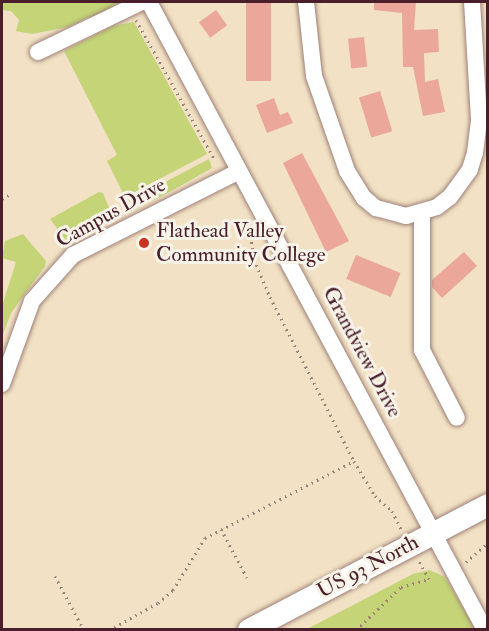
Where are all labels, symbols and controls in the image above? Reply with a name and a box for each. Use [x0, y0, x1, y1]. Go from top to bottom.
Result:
street label: Campus Drive [52, 173, 170, 253]
place label: Flathead Valley Community College [156, 218, 325, 268]
marker: Flathead Valley Community College [137, 236, 151, 250]
street label: Grandview Drive [317, 283, 407, 421]
street label: US 93 North [313, 530, 423, 604]

